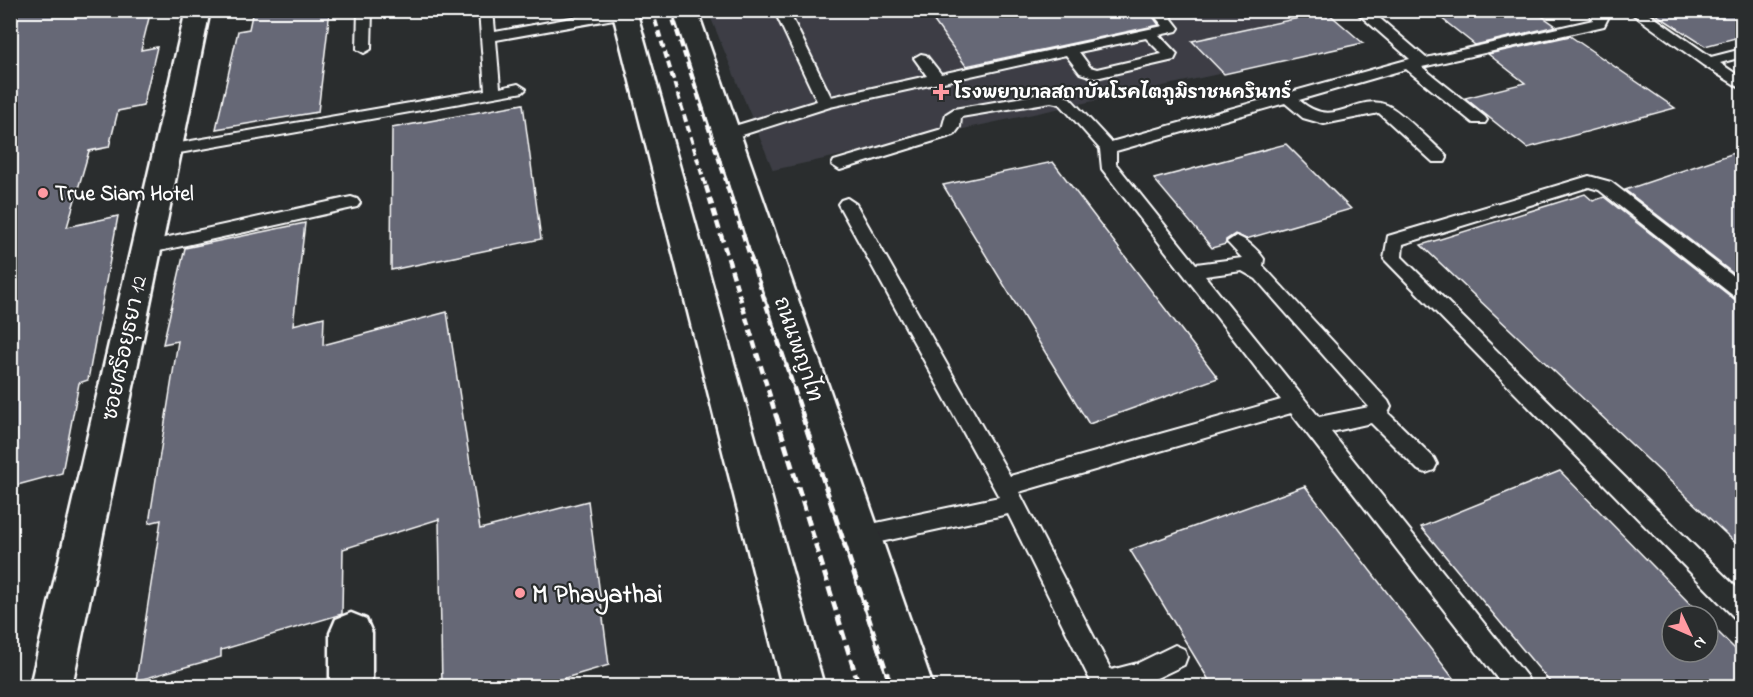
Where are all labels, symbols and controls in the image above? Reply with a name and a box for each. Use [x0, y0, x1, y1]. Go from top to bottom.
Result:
place label: โรงพยาบาลสถาบันโรคไตภูมิราชนครินทร์ [953, 79, 1292, 107]
marker: โรงพยาบาลสถาบันโรคไตภูมิราชนครินทร์ [932, 83, 950, 101]
place label: True Siam Hotel [55, 180, 194, 210]
marker: True Siam Hotel [36, 186, 50, 200]
street label: ซอยศรีอยุธยา 12 [96, 273, 156, 424]
street label: ถนนพญาไท [765, 293, 829, 406]
place label: M Phayathai [532, 577, 662, 615]
marker: M Phayathai [513, 586, 527, 600]
north arrow [1660, 604, 1720, 664]
text: N [1687, 631, 1712, 655]

